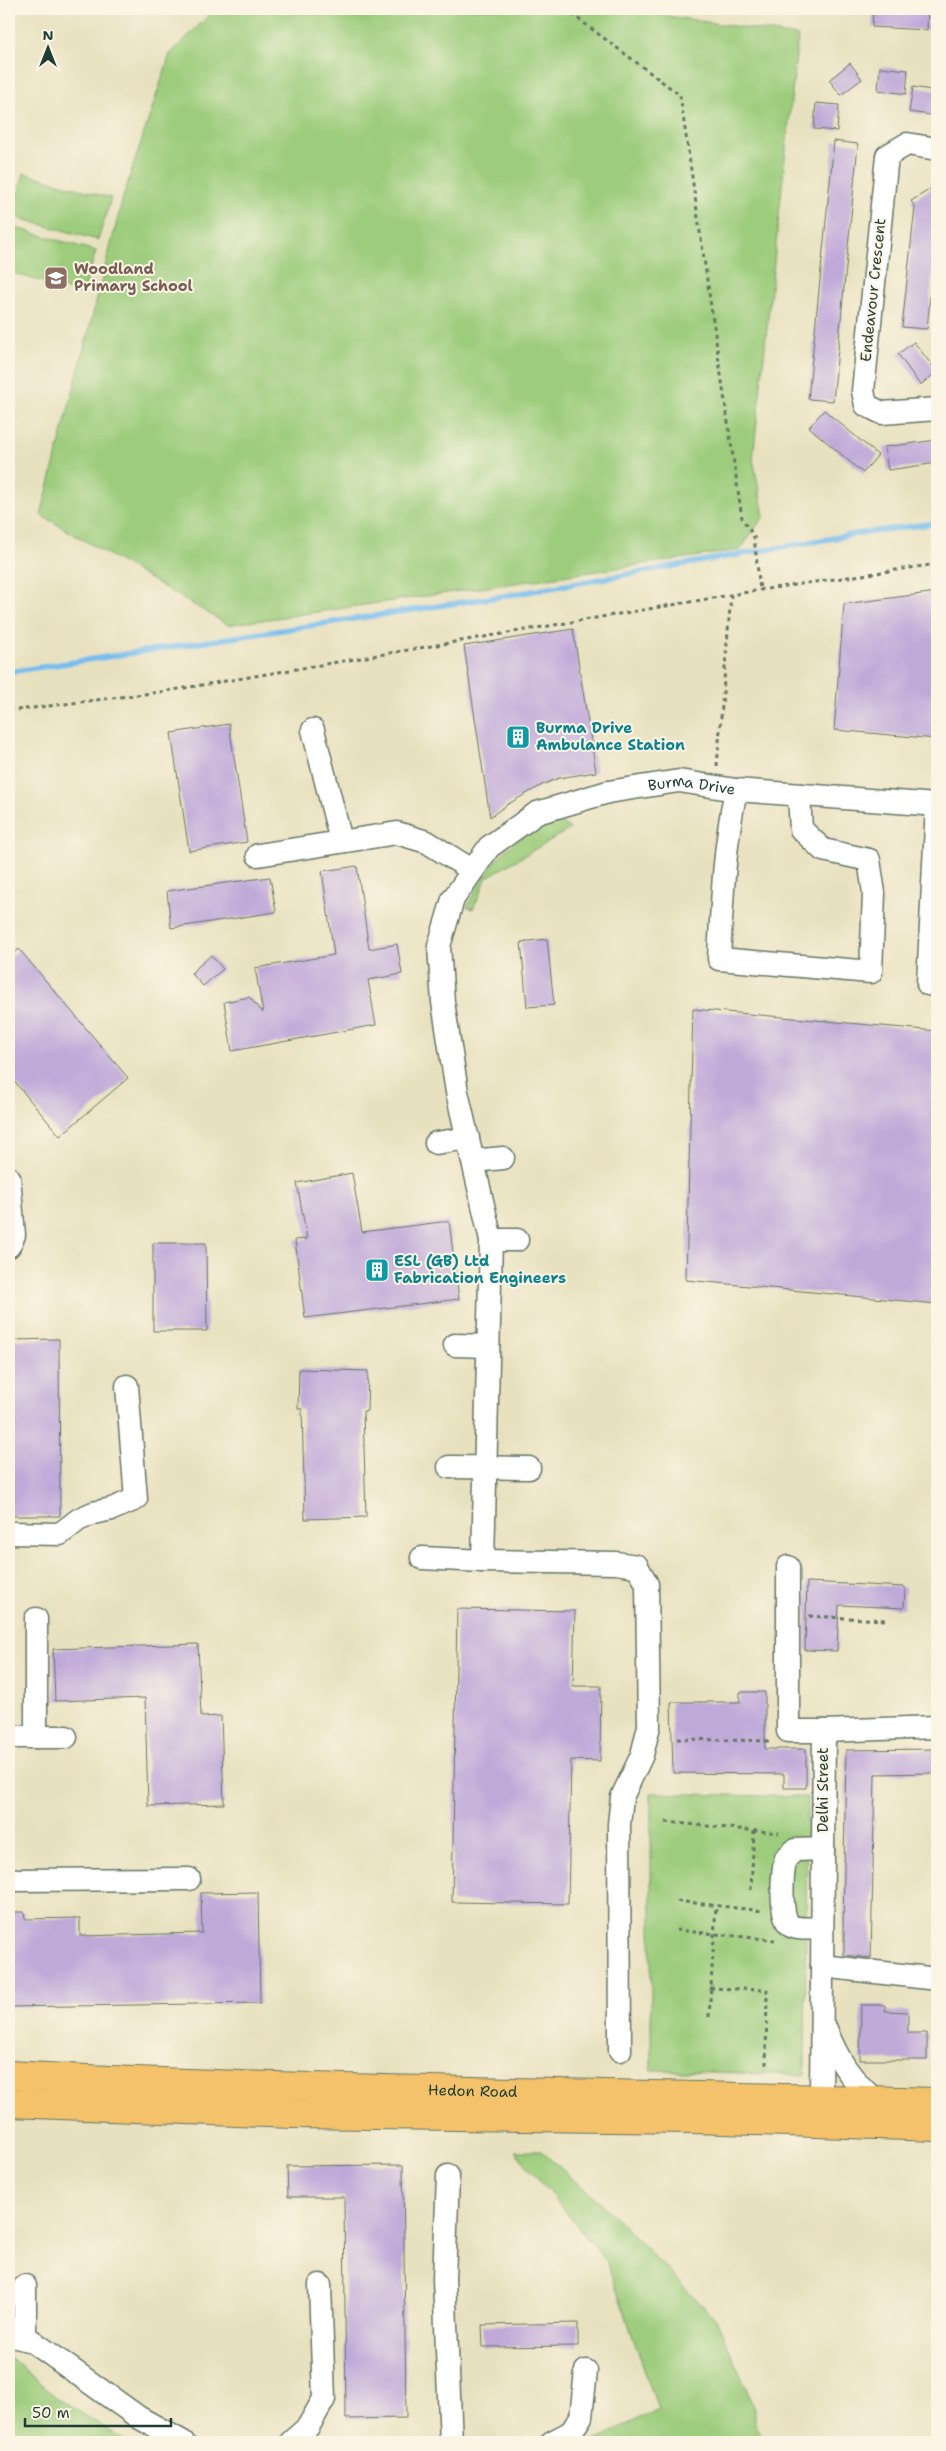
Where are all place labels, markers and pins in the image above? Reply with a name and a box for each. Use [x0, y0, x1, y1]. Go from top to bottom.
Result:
place label: Woodland Primary School [74, 259, 193, 296]
school or university icon: Woodland Primary School [43, 265, 69, 291]
place label: Burma Drive Ambulance Station [536, 718, 685, 755]
building icon: Burma Drive Ambulance Station [505, 724, 531, 750]
place label: ESL (GB) Ltd Fabrication Engineers [394, 1251, 566, 1288]
building icon: ESL (GB) Ltd Fabrication Engineers [364, 1257, 390, 1283]

